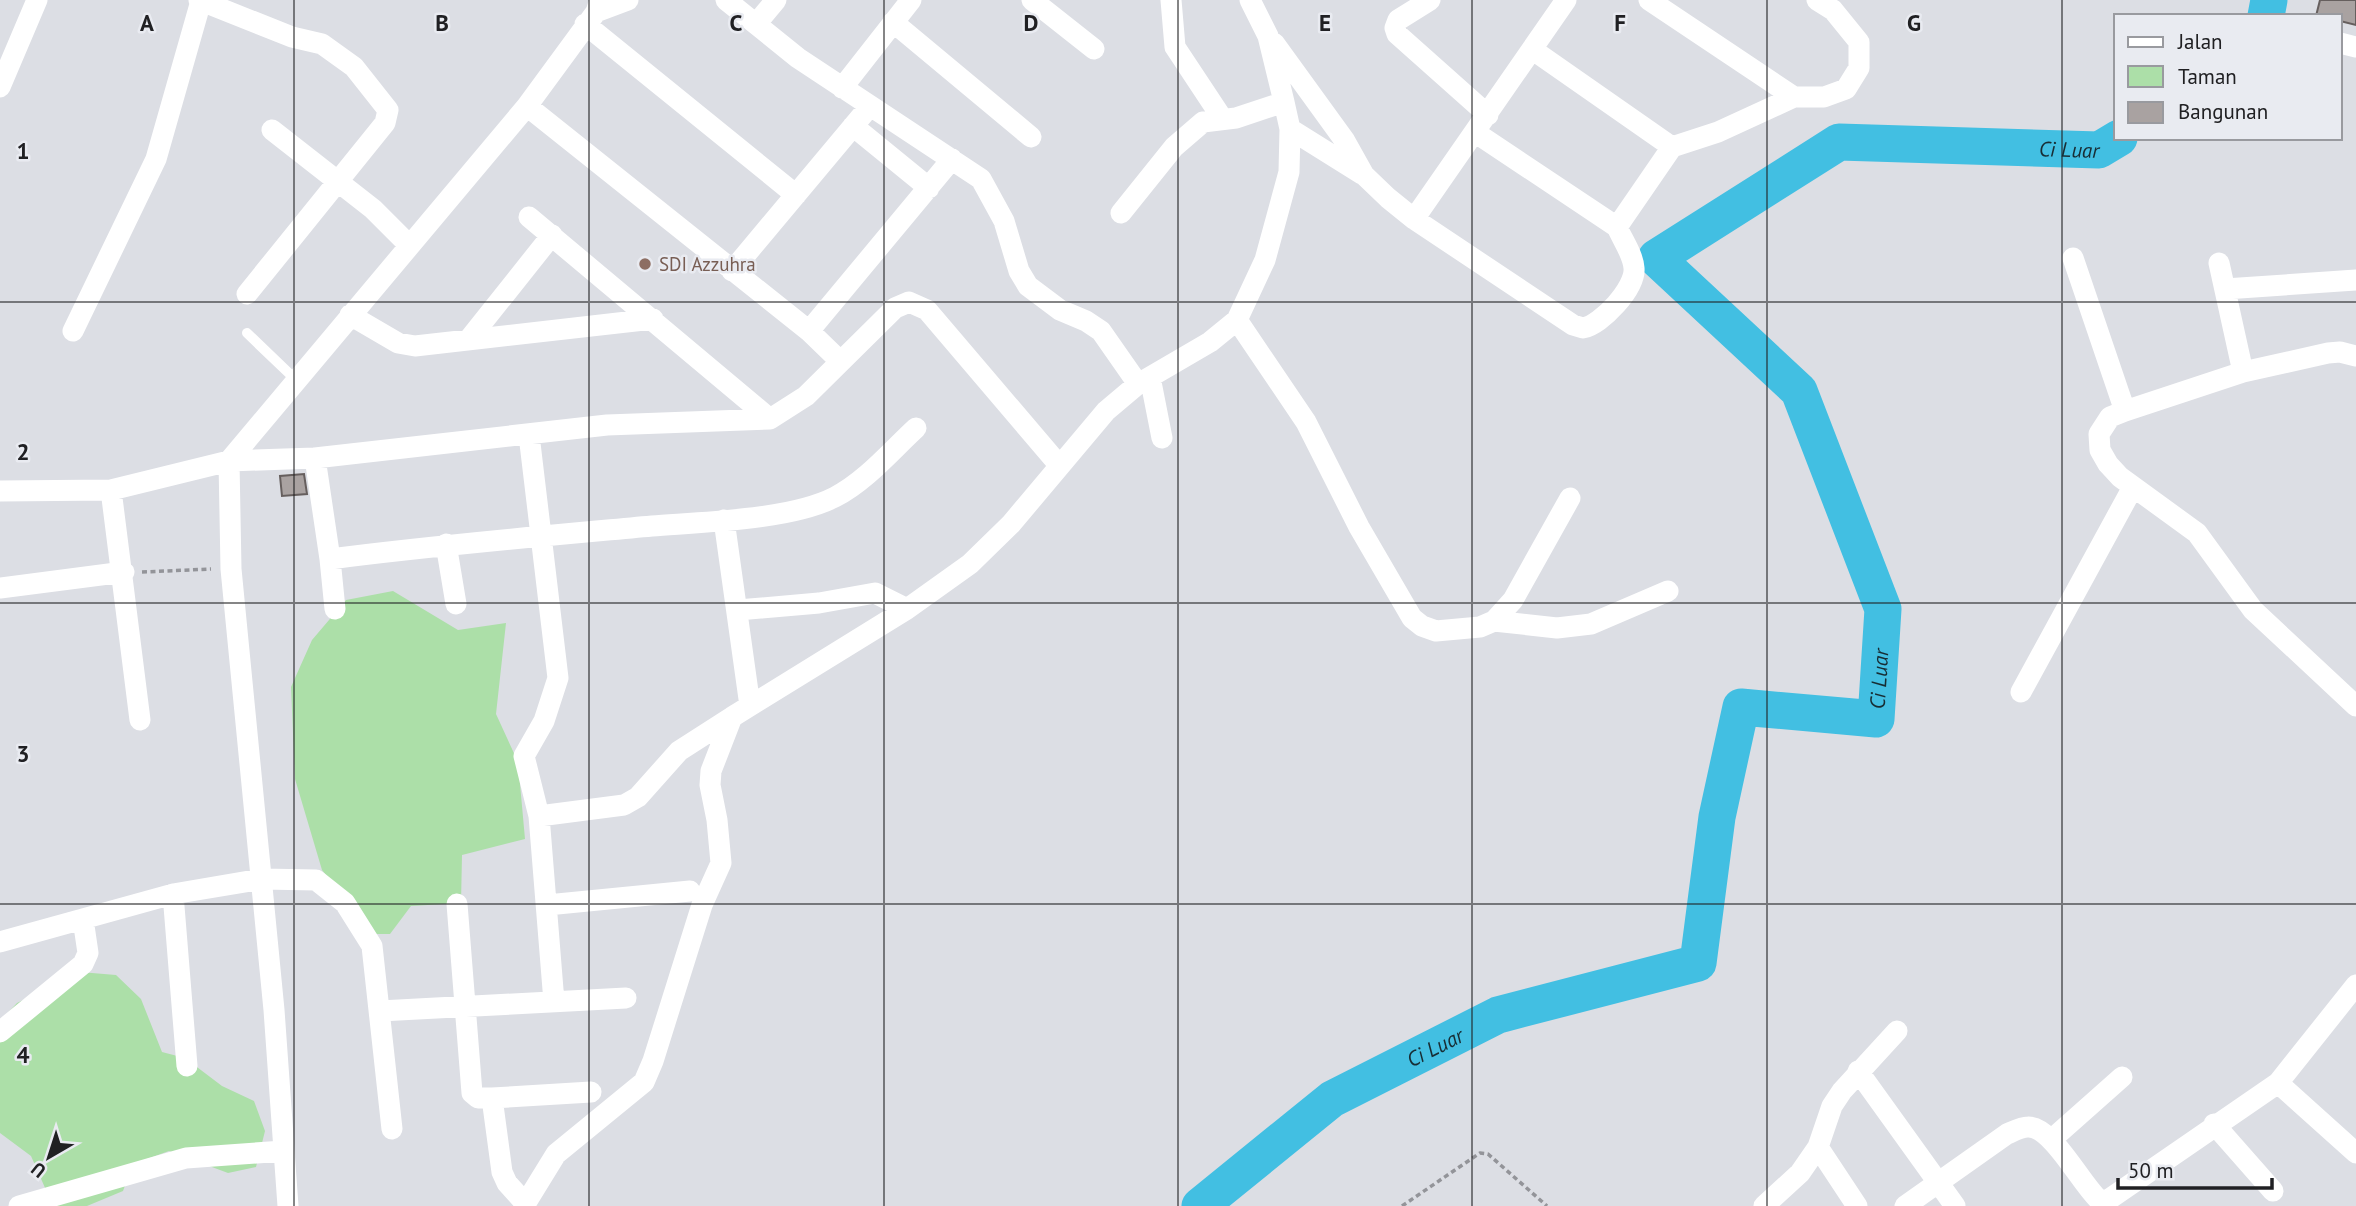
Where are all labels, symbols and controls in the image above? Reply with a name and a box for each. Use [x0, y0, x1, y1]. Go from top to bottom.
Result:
text: A [140, 8, 154, 37]
text: B [435, 8, 449, 37]
text: C [730, 8, 743, 37]
text: D [1024, 8, 1038, 37]
text: E [1319, 8, 1331, 37]
text: F [1614, 8, 1626, 37]
text: G [1907, 8, 1921, 37]
legend [2114, 14, 2342, 140]
text: Jalan [2177, 28, 2223, 55]
text: Taman [2178, 63, 2237, 90]
text: Bangunan [2178, 98, 2268, 125]
water label: Ci Luar [2039, 135, 2102, 164]
text: 1 [16, 136, 30, 165]
place label: SDI Azzuhra [659, 252, 756, 276]
marker: SDI Azzuhra [637, 256, 653, 272]
text: 2 [16, 437, 30, 466]
water label: Ci Luar [1863, 646, 1894, 710]
text: 3 [16, 739, 30, 768]
water label: Ci Luar [1402, 1020, 1470, 1073]
text: 4 [16, 1040, 30, 1069]
north arrow [14, 1122, 84, 1192]
scale bar [2118, 1146, 2272, 1190]
text: U [26, 1157, 50, 1183]
text: 50 m [2128, 1157, 2174, 1184]

